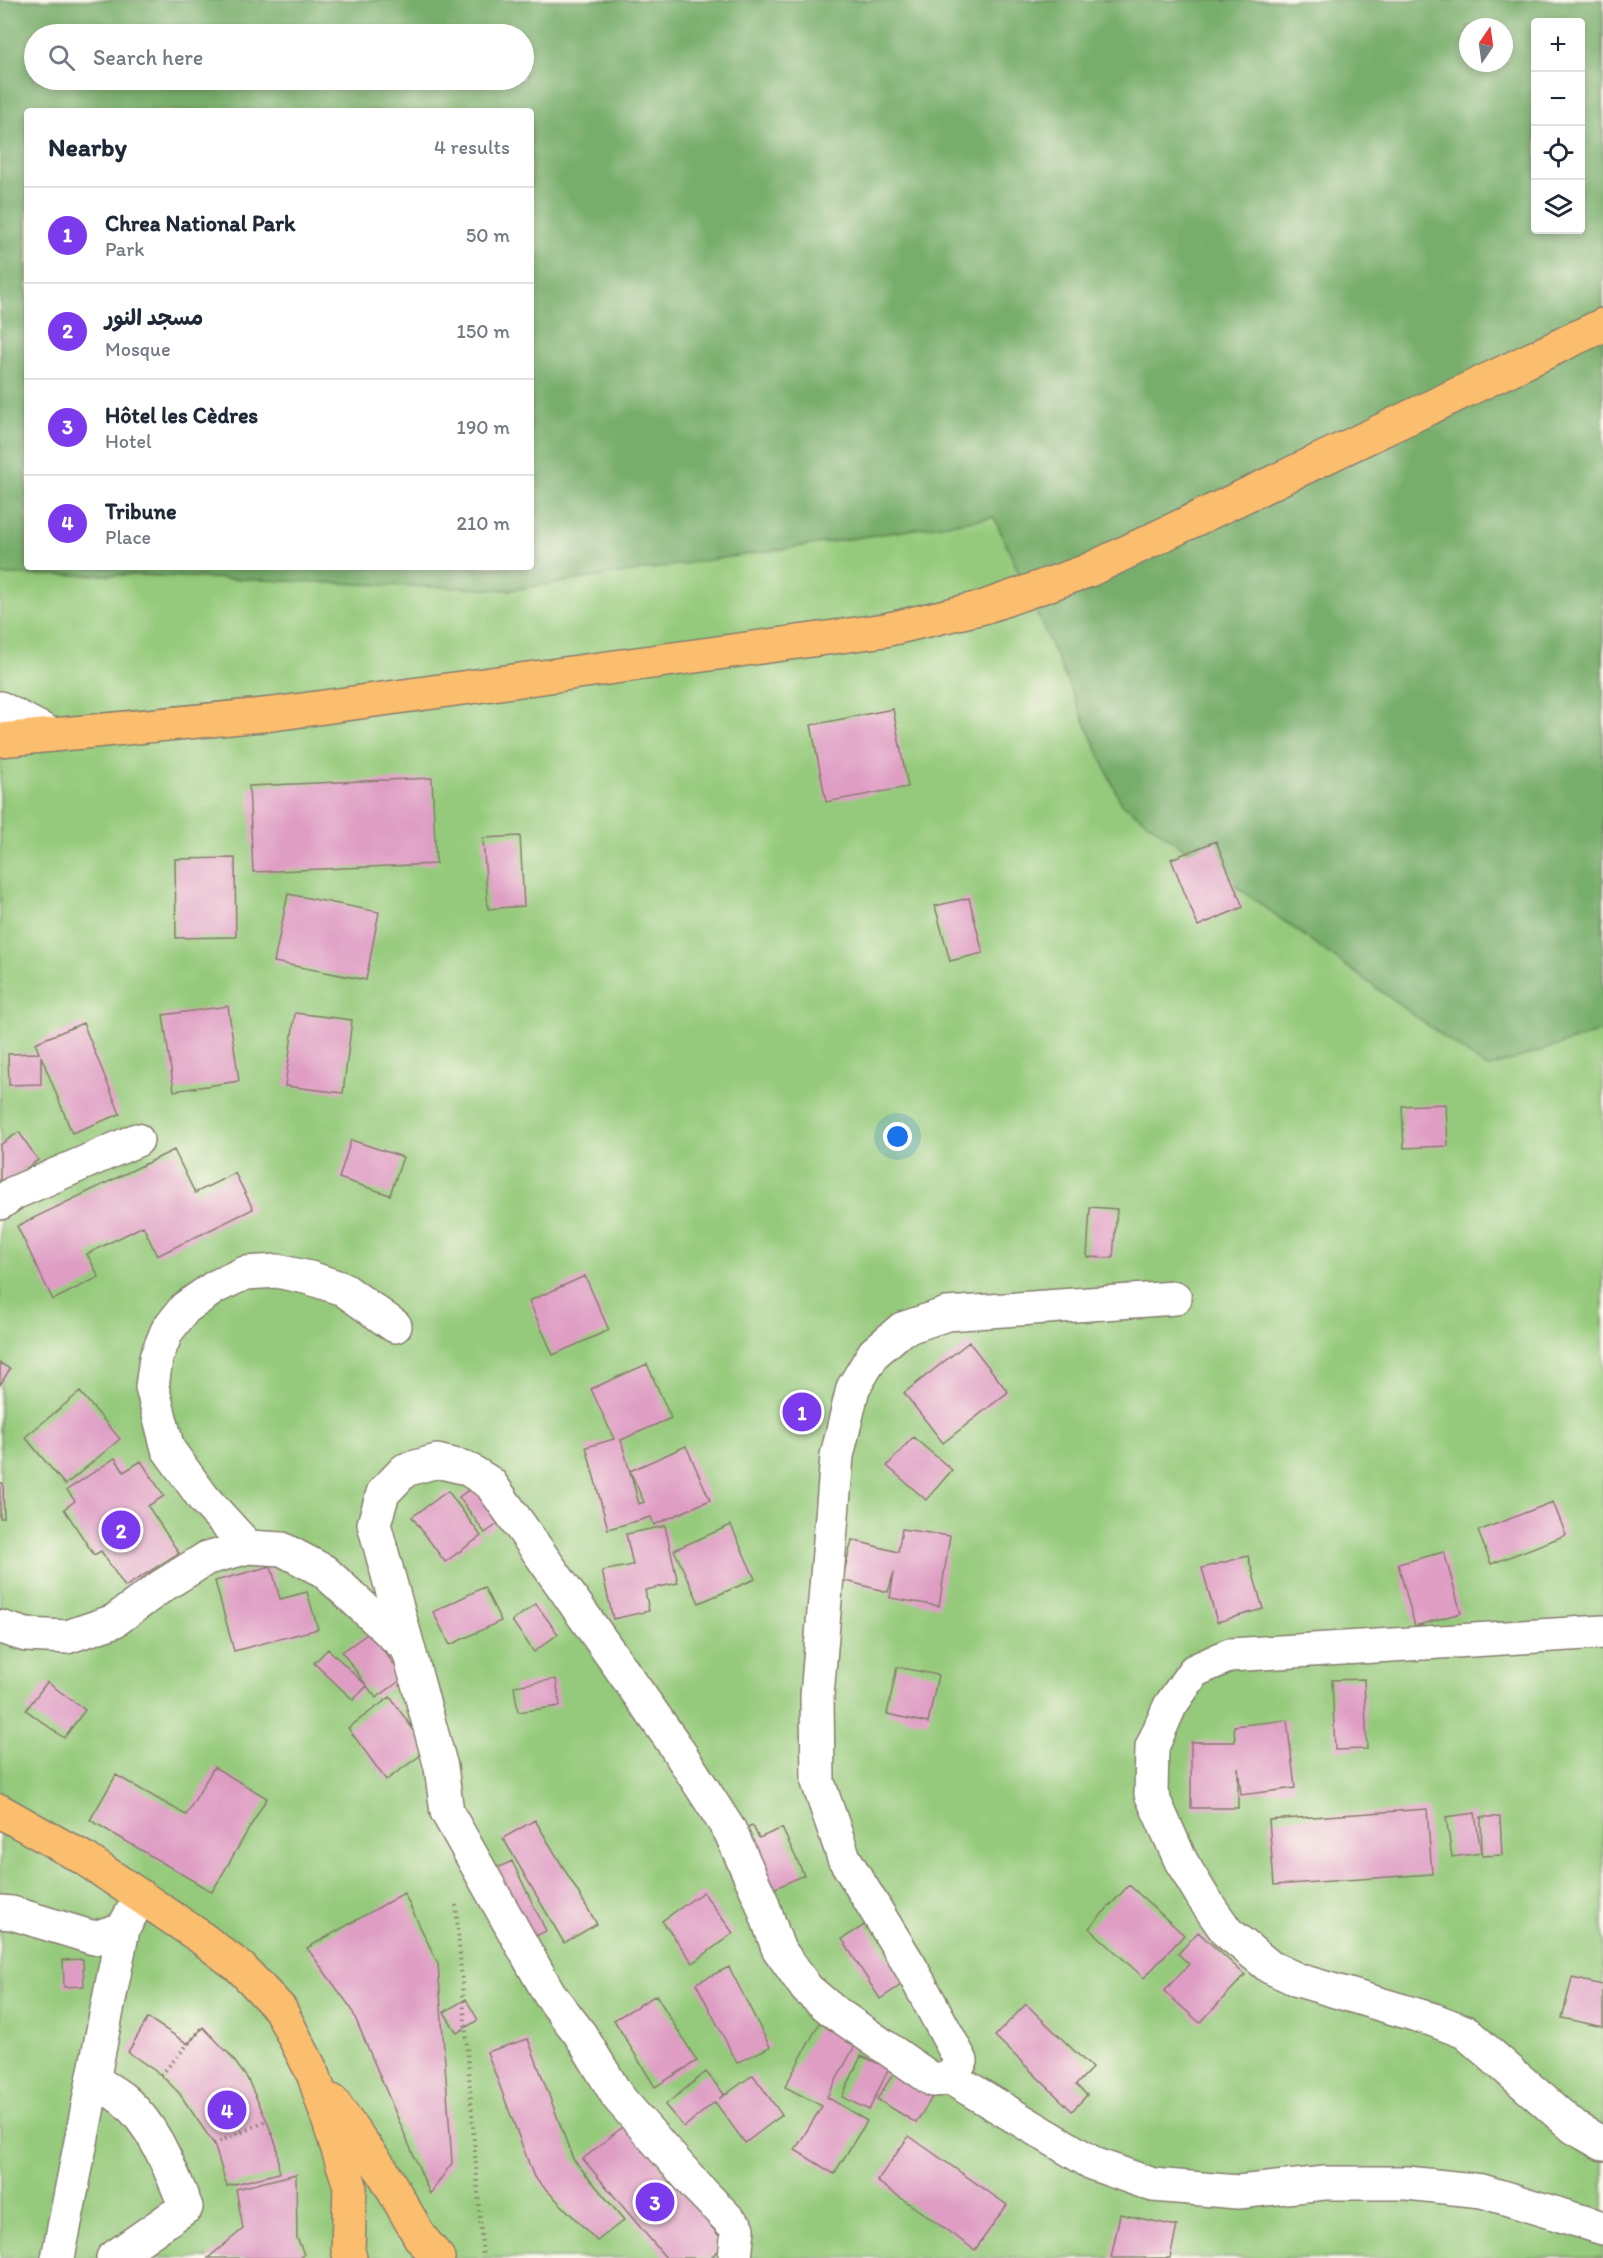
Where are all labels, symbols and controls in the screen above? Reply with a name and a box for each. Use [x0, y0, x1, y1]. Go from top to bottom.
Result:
north arrow [1459, 18, 1513, 72]
map controls [1531, 18, 1585, 234]
button: + [1531, 18, 1585, 72]
search box [24, 24, 534, 90]
icon: search [45, 41, 78, 74]
text: Search here [93, 44, 203, 71]
button: − [1531, 72, 1585, 126]
button: locate [1531, 126, 1585, 180]
text: Nearby [48, 131, 127, 163]
text: 4 results [434, 135, 510, 159]
button: layers [1531, 180, 1585, 234]
text: Chrea National Park [105, 210, 295, 237]
text: 1 [63, 223, 72, 247]
text: 50 m [466, 223, 510, 247]
text: Park [105, 237, 144, 261]
text: مسجد النور [105, 304, 203, 331]
text: 2 [62, 319, 73, 343]
text: 150 m [457, 319, 510, 343]
text: Mosque [105, 337, 171, 361]
text: Hôtel les Cèdres [105, 402, 258, 429]
text: 3 [62, 415, 73, 439]
text: 190 m [457, 415, 510, 439]
text: Hotel [105, 429, 152, 453]
text: Tribune [105, 498, 177, 525]
text: 4 [61, 511, 74, 535]
text: 210 m [457, 511, 510, 535]
text: Place [105, 525, 151, 549]
your location [883, 1122, 912, 1151]
pin: 1 [782, 1390, 822, 1434]
pin: 2 [102, 1508, 140, 1552]
pin: 4 [208, 2088, 246, 2132]
pin: 3 [636, 2180, 674, 2224]

